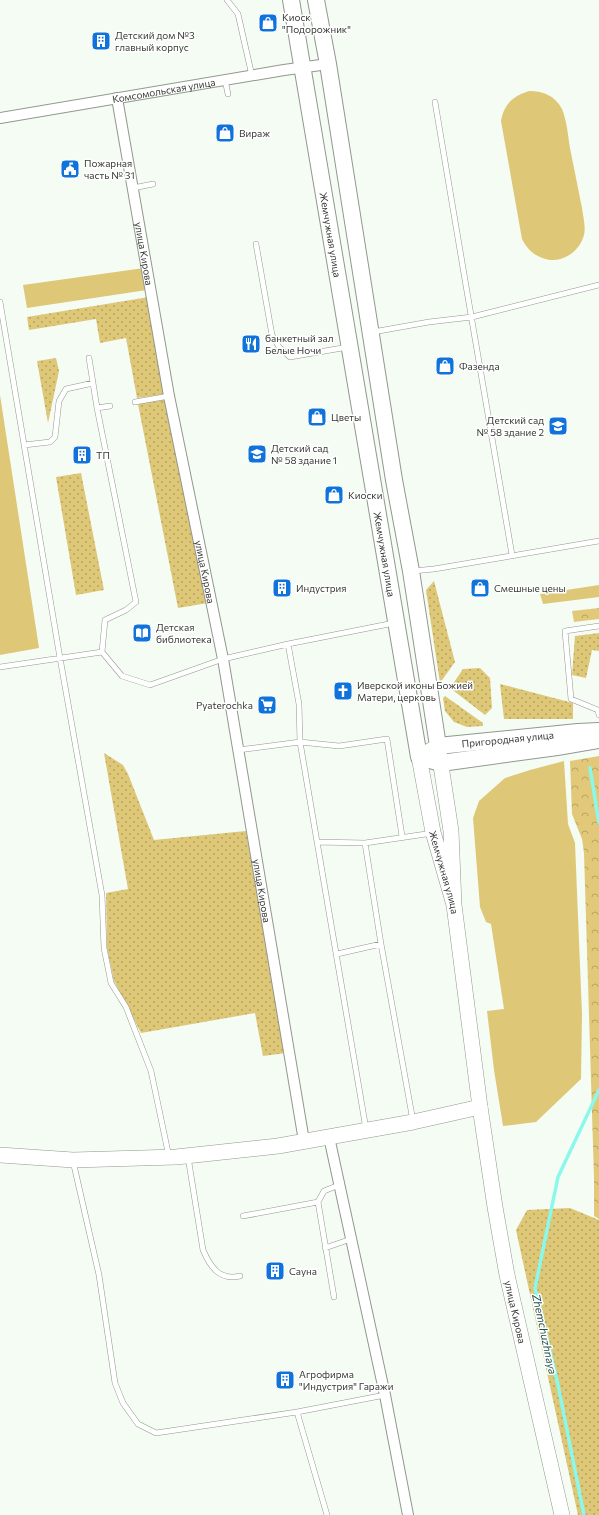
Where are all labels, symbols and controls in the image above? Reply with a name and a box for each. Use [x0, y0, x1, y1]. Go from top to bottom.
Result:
place label: Киоск "Подорожник" [282, 11, 351, 35]
shop icon: Киоск "Подорожник" [257, 12, 279, 34]
place label: Детский дом №3 главный корпус [115, 29, 195, 53]
building icon: Детский дом №3 главный корпус [90, 30, 112, 52]
street label: Комсомольская улица [111, 76, 216, 105]
shop icon: Вираж [214, 122, 236, 144]
place label: Вираж [239, 127, 270, 139]
place label: Пожарная часть № 31 [84, 157, 135, 181]
public building icon: Пожарная часть № 31 [59, 158, 81, 180]
street label: Жемчужная улица [318, 191, 344, 278]
street label: улица Кирова [133, 221, 156, 286]
place label: банкетный зал Белые Ночи [265, 332, 333, 356]
restaurant icon: банкетный зал Белые Ночи [240, 333, 262, 355]
shop icon: Фазенда [434, 355, 456, 377]
place label: Фазенда [459, 360, 500, 372]
shop icon: Цветы [306, 406, 328, 428]
place label: Цветы [331, 411, 361, 423]
place label: Детский сад № 58 здание 2 [477, 414, 544, 438]
school or university icon: Детский сад № 58 здание 2 [547, 415, 569, 437]
place label: Детский сад № 58 здание 1 [271, 442, 337, 466]
school or university icon: Детский сад № 58 здание 1 [246, 443, 268, 465]
building icon: ТП [71, 444, 93, 466]
place label: ТП [96, 449, 110, 461]
shop icon: Киоски [323, 484, 345, 506]
place label: Киоски [348, 489, 382, 501]
street label: Жемчужная улица [372, 511, 398, 598]
street label: улица Кирова [193, 539, 217, 604]
building icon: Индустрия [271, 577, 293, 599]
shop icon: Смешные цены [469, 577, 491, 599]
place label: Индустрия [296, 582, 347, 594]
place label: Смешные цены [494, 582, 566, 594]
place label: Детская библиотека [156, 621, 212, 645]
library icon: Детская библиотека [131, 622, 153, 644]
place label: Иверской иконы Божией Матери, церковь [357, 679, 473, 703]
church icon: Иверской иконы Божией Матери, церковь [332, 680, 354, 702]
supermarket icon: Pyaterochka [256, 694, 278, 716]
place label: Pyaterochka [196, 699, 253, 711]
street label: Пригородная улица [461, 728, 554, 750]
street label: Жемчужная улица [427, 829, 461, 915]
street label: улица Кирова [251, 858, 273, 923]
building icon: Сауна [264, 1260, 286, 1282]
place label: Сауна [289, 1265, 317, 1277]
street label: улица Кирова [502, 1279, 528, 1345]
water label: Zhemchuzhnaya [530, 1292, 560, 1376]
place label: Агрофирма "Индустрия" Гаражи [299, 1368, 394, 1392]
building icon: Агрофирма "Индустрия" Гаражи [274, 1369, 296, 1391]

